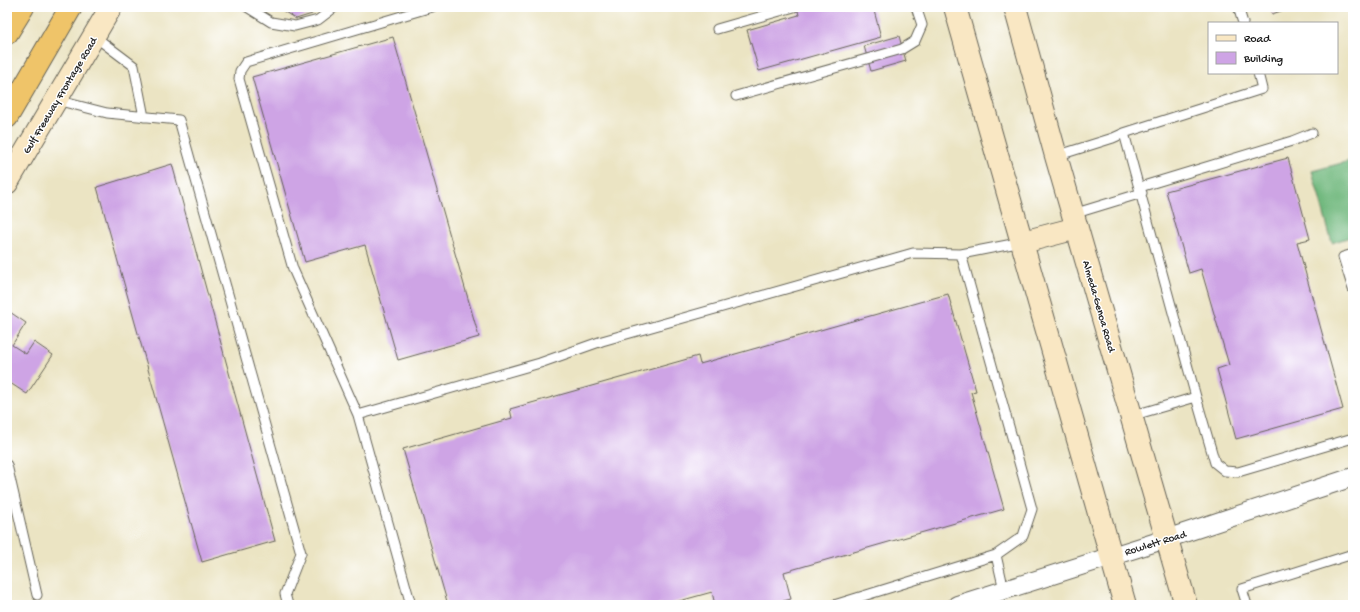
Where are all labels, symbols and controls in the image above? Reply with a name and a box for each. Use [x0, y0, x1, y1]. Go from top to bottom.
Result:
legend [1208, 22, 1338, 74]
text: Road [1244, 33, 1271, 47]
street label: Gulf Freeway Frontage Road [20, 34, 101, 156]
text: Building [1243, 53, 1283, 67]
street label: Almeda-Genoa Road [1079, 259, 1117, 355]
street label: Rowlett Road [1123, 528, 1189, 559]

